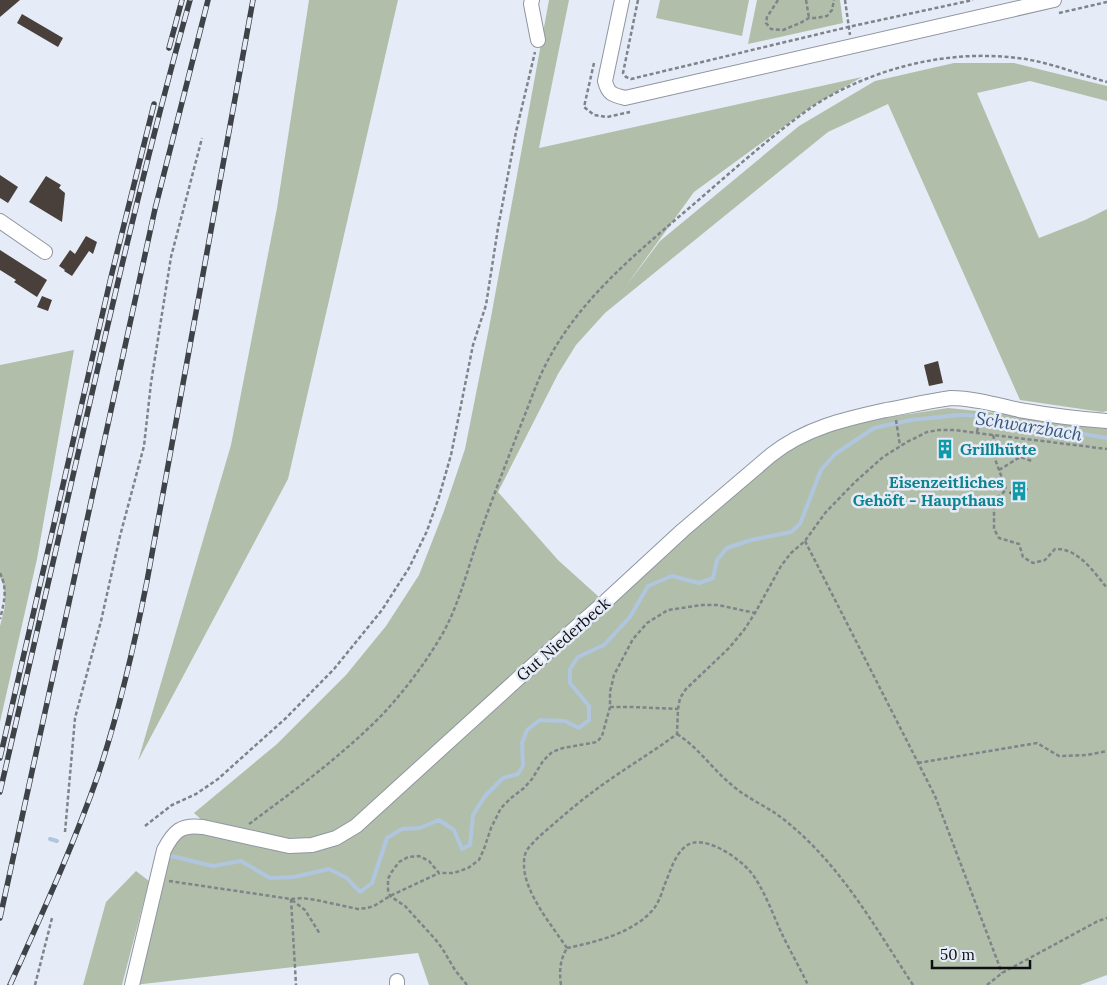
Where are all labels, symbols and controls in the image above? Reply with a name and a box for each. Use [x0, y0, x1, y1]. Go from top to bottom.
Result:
water label: Schwarzbach [974, 406, 1085, 446]
building icon: Grillhütte [934, 438, 956, 460]
place label: Grillhütte [960, 439, 1037, 459]
place label: Eisenzeitliches Gehöft - Haupthaus [853, 472, 1004, 510]
building icon: Eisenzeitliches Gehöft - Haupthaus [1008, 480, 1030, 502]
street label: Gut Niederbeck [512, 593, 614, 685]
scale bar [932, 938, 1030, 970]
text: 50 m [940, 945, 975, 964]

